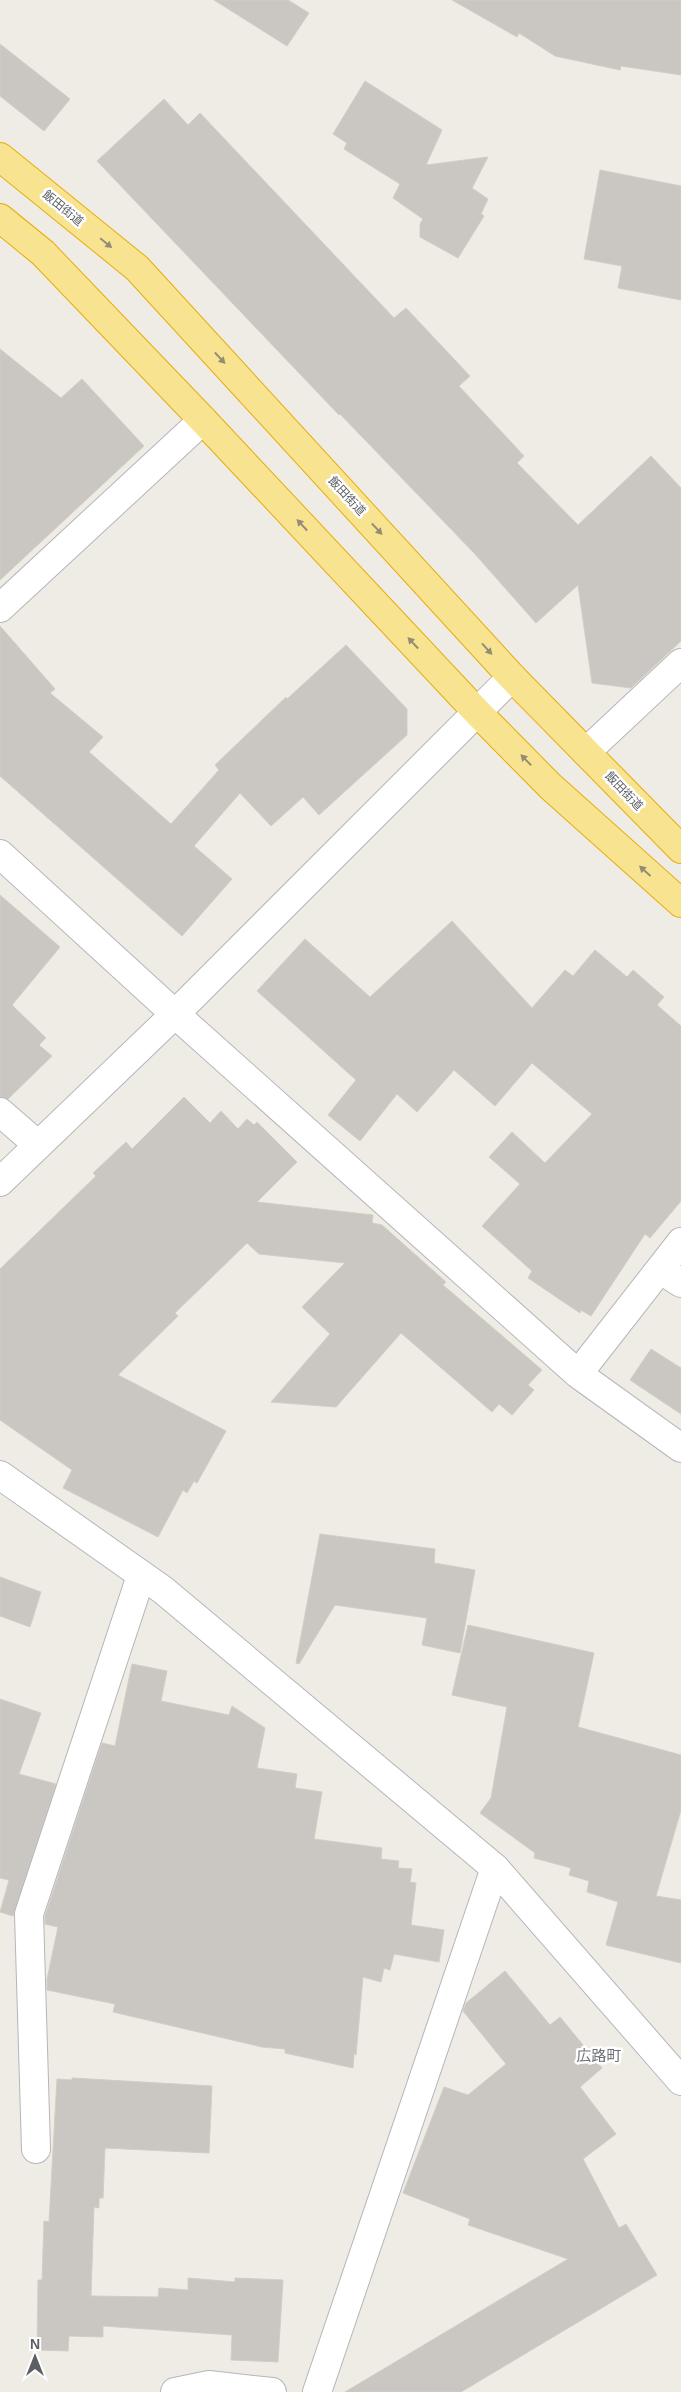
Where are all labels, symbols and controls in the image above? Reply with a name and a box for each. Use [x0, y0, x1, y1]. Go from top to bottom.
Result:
street label: 飯田街道 [40, 187, 86, 229]
one-way arrow [99, 237, 112, 248]
one-way arrow [214, 352, 226, 364]
street label: 飯田街道 [326, 474, 368, 518]
one-way arrow [296, 519, 308, 531]
one-way arrow [371, 523, 383, 535]
one-way arrow [407, 638, 419, 650]
one-way arrow [481, 643, 493, 655]
one-way arrow [520, 755, 532, 767]
street label: 飯田街道 [602, 769, 646, 813]
one-way arrow [639, 865, 651, 877]
district label: 広路町 [576, 2047, 622, 2064]
north arrow [10, 2332, 60, 2382]
text: N [30, 2336, 40, 2352]

